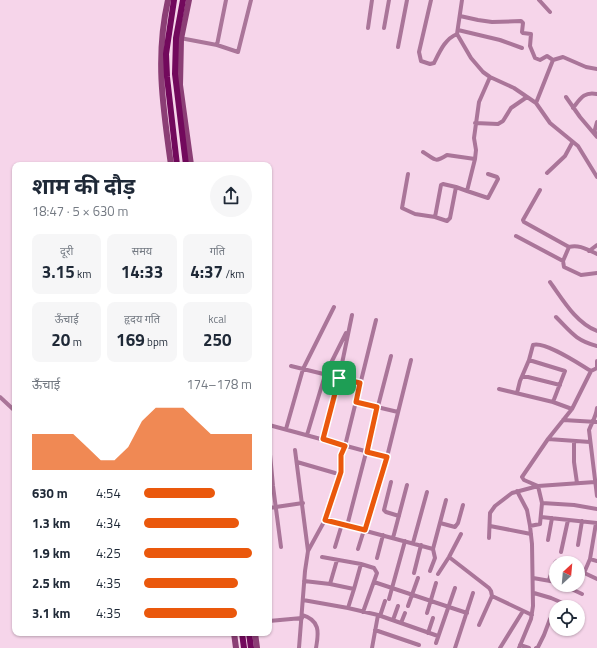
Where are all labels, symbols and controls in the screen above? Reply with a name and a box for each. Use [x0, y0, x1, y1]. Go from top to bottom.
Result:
text: शाम की दौड़ [32, 169, 135, 203]
button: share [210, 175, 252, 217]
text: 18:47 · 5 × 630 m [32, 201, 128, 221]
text: दूरी [60, 243, 73, 259]
text: समय [132, 243, 152, 259]
text: गति [210, 243, 225, 259]
text: 3.15 [42, 259, 75, 285]
text: 14:33 [121, 259, 163, 285]
text: 4:37 [190, 259, 223, 285]
text: km [75, 266, 92, 282]
text: /km [223, 266, 245, 282]
text: ऊँचाई [55, 311, 79, 327]
text: हृदय गति [124, 311, 160, 327]
text: kcal [208, 311, 226, 327]
text: 20 [51, 327, 70, 353]
text: 169 [116, 327, 145, 353]
text: 250 [203, 327, 232, 353]
text: m [70, 334, 82, 350]
text: bpm [145, 334, 168, 350]
pin [322, 361, 356, 395]
icon: arrive [328, 367, 350, 389]
text: ऊँचाई [32, 374, 60, 394]
text: 174–178 m [186, 374, 252, 394]
text: 630 m [32, 483, 68, 503]
text: 4:54 [96, 483, 121, 503]
text: 1.3 km [32, 513, 70, 533]
text: 4:34 [96, 513, 121, 533]
text: 1.9 km [32, 543, 70, 563]
text: 4:25 [96, 543, 121, 563]
north arrow [549, 556, 585, 592]
map controls [549, 556, 585, 636]
text: 2.5 km [32, 573, 70, 593]
text: 4:35 [96, 573, 121, 593]
button: locate [549, 600, 585, 636]
text: 3.1 km [32, 603, 70, 623]
text: 4:35 [96, 603, 121, 623]

